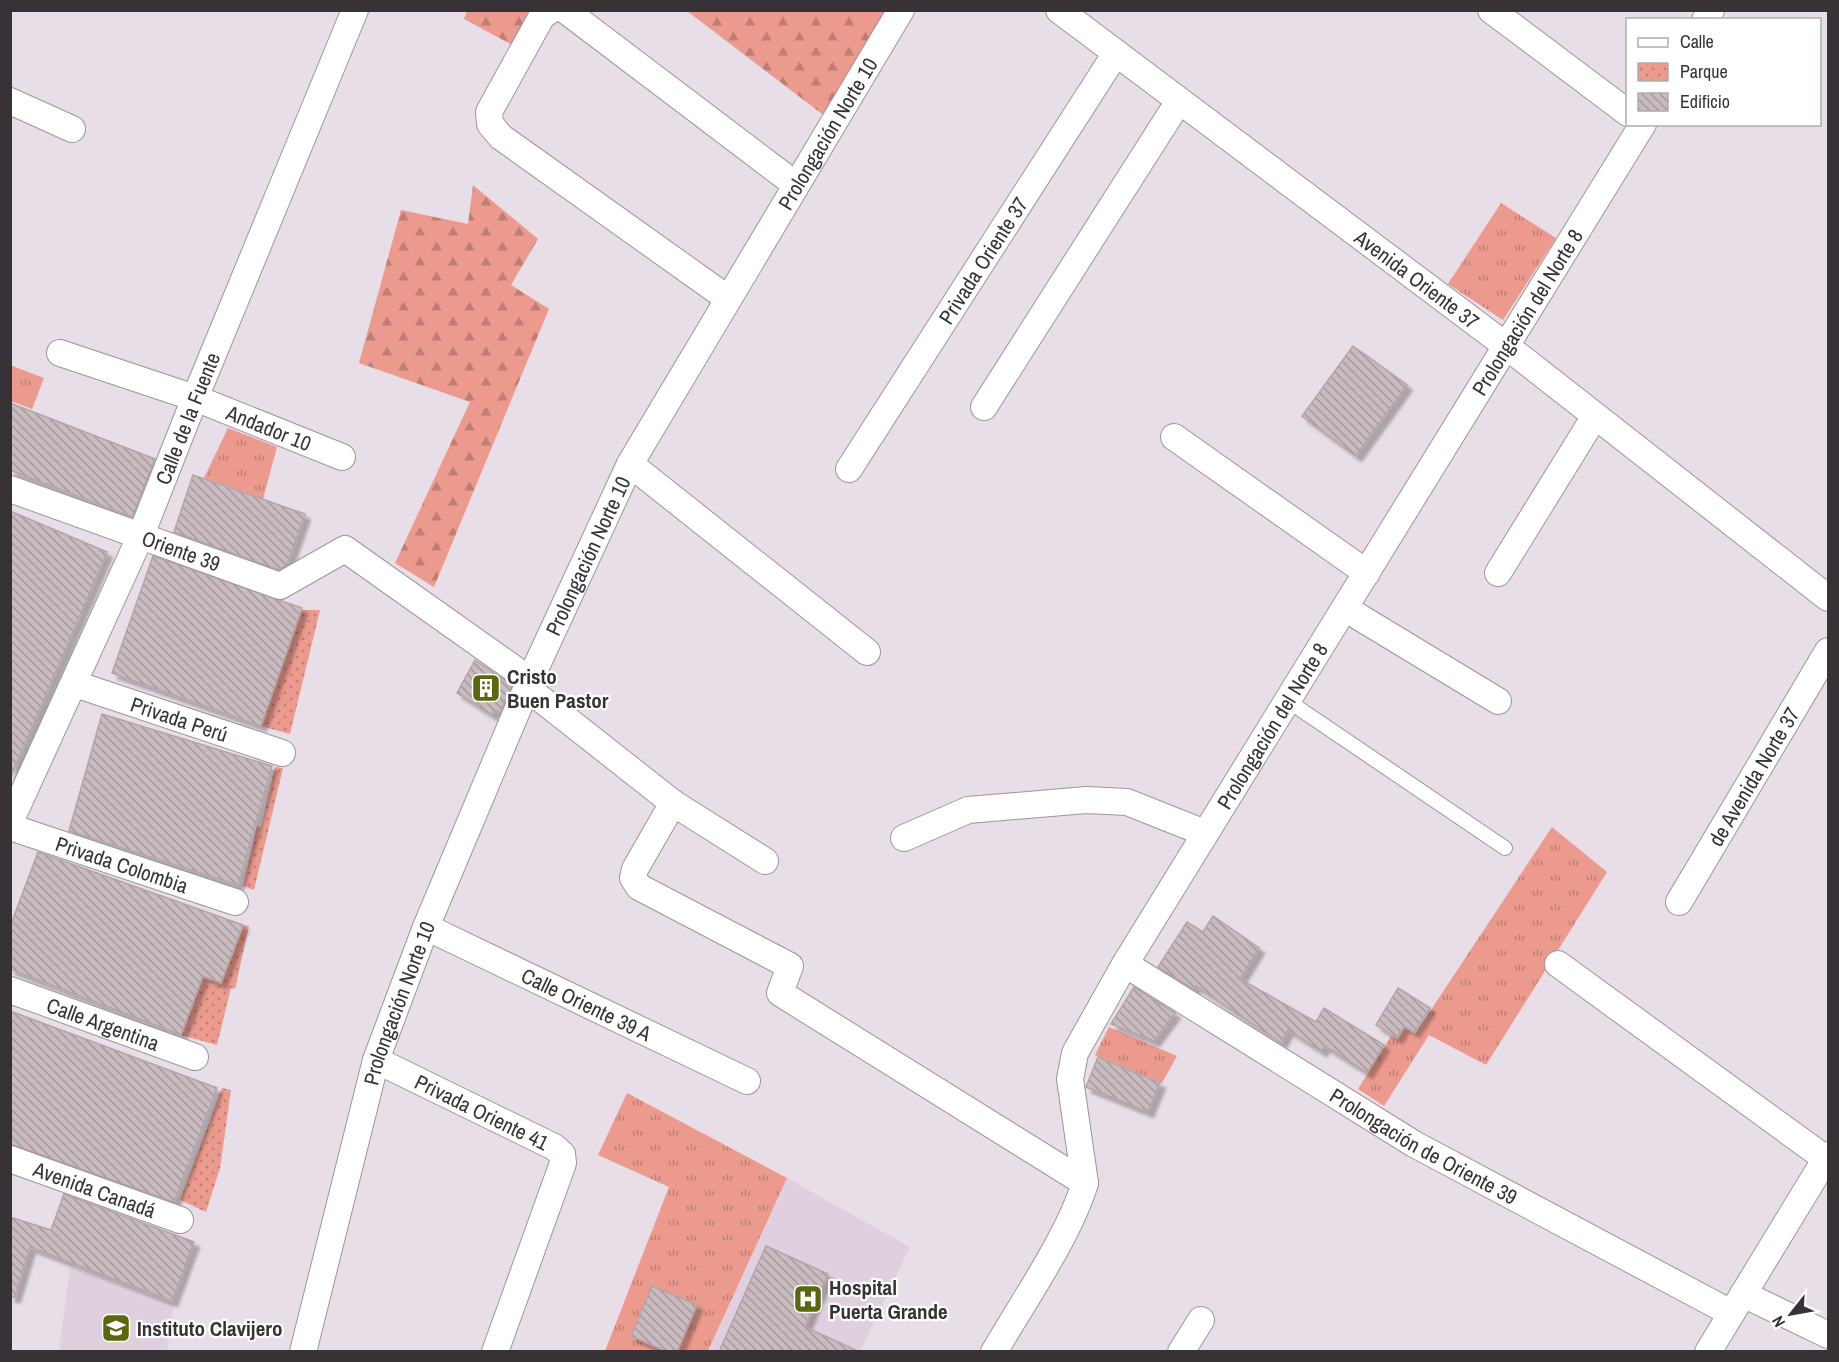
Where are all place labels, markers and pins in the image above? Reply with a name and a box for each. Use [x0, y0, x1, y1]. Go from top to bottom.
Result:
place label: Cristo Buen Pastor [507, 662, 609, 715]
building icon: Cristo Buen Pastor [470, 672, 502, 704]
place label: Hospital Puerta Grande [829, 1273, 948, 1326]
hospital icon: Hospital Puerta Grande [792, 1283, 824, 1315]
school or university icon: Instituto Clavijero [100, 1312, 132, 1344]
place label: Instituto Clavijero [137, 1314, 282, 1343]

